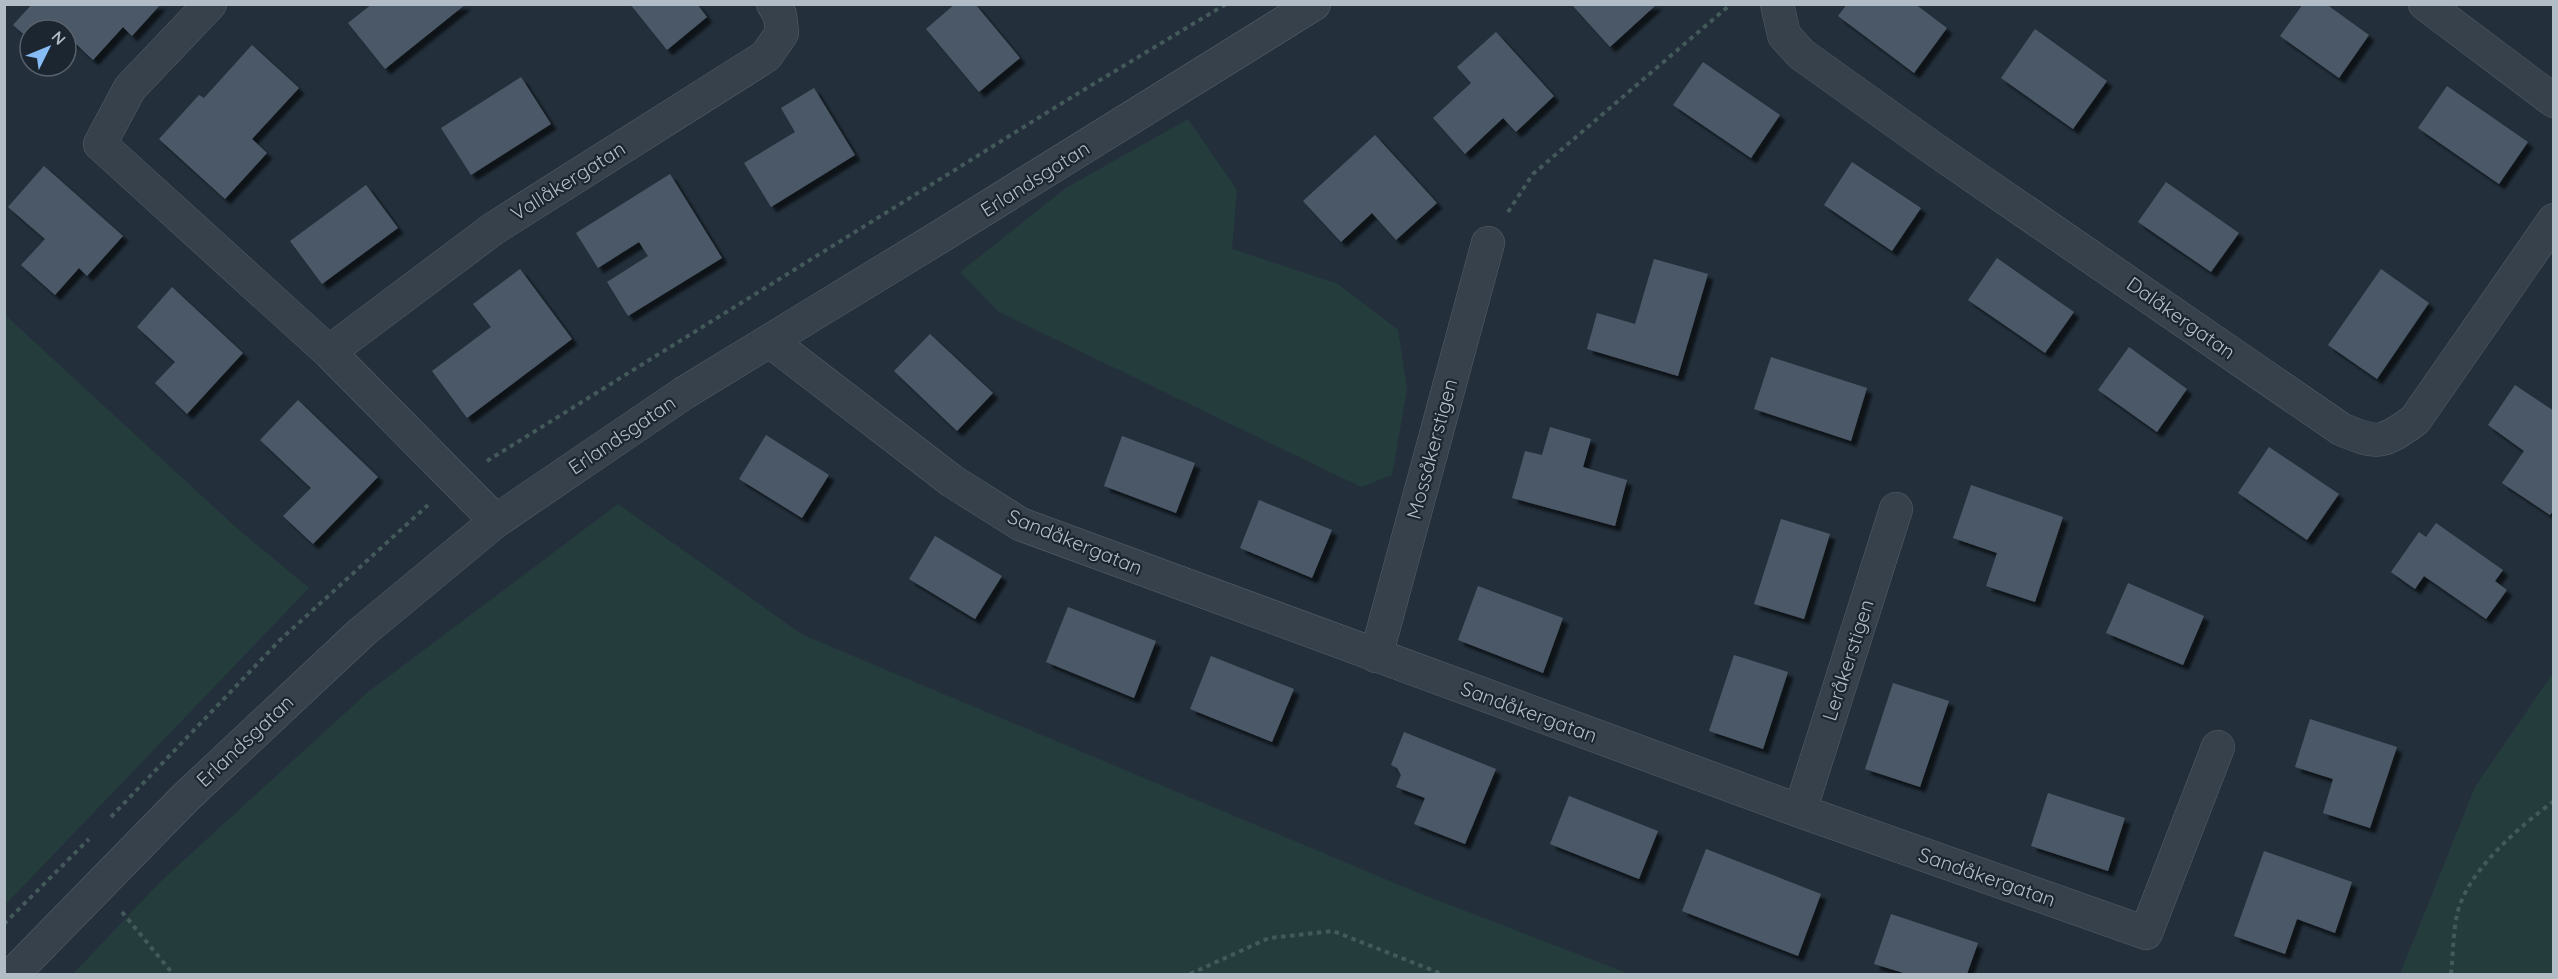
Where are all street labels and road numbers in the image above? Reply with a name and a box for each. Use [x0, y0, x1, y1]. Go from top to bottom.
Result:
street label: Vallåkergatan [506, 135, 630, 226]
street label: Erlandsgatan [976, 135, 1094, 222]
street label: Dalåkergatan [2122, 271, 2241, 364]
street label: Mossåkerstigen [1401, 376, 1462, 522]
street label: Erlandsgatan [563, 390, 680, 480]
street label: Sandåkergatan [1004, 503, 1146, 580]
street label: Leråkerstigen [1816, 596, 1879, 724]
street label: Sandåkergatan [1458, 675, 1601, 748]
street label: Erlandsgatan [191, 689, 298, 792]
street label: Sandåkergatan [1915, 841, 2059, 912]

